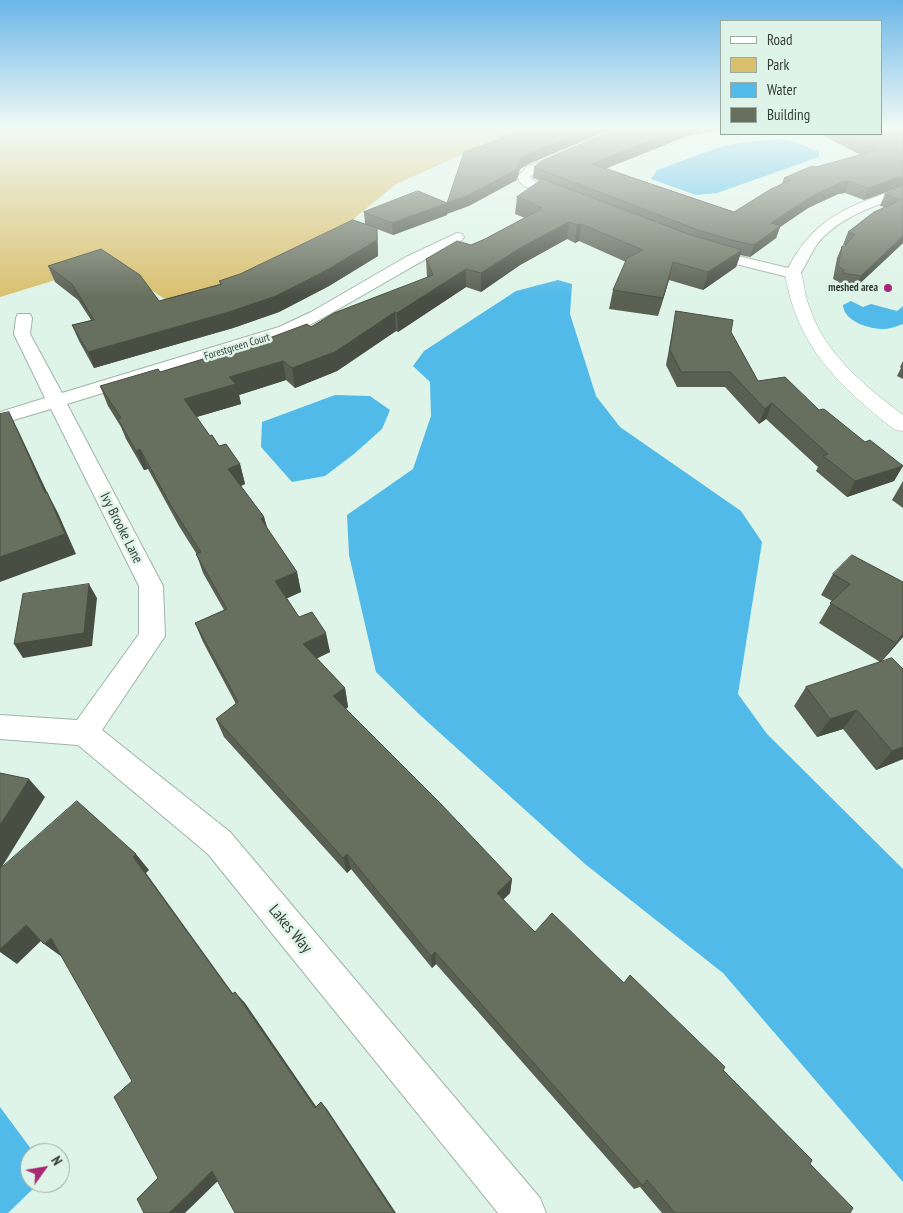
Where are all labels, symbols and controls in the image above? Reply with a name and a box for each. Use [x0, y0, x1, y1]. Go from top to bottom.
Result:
legend [720, 20, 883, 135]
text: Road [767, 30, 793, 49]
text: Park [767, 55, 789, 74]
text: Water [767, 80, 797, 99]
text: Building [767, 105, 810, 124]
place label: meshed area [828, 281, 878, 295]
marker: meshed area [882, 282, 894, 294]
street label: Forestgreen Court [203, 331, 271, 363]
street label: Ivy Brooke Lane [96, 490, 146, 566]
street label: Lakes Way [264, 901, 316, 957]
north arrow [20, 1143, 70, 1193]
text: N [47, 1153, 67, 1169]

